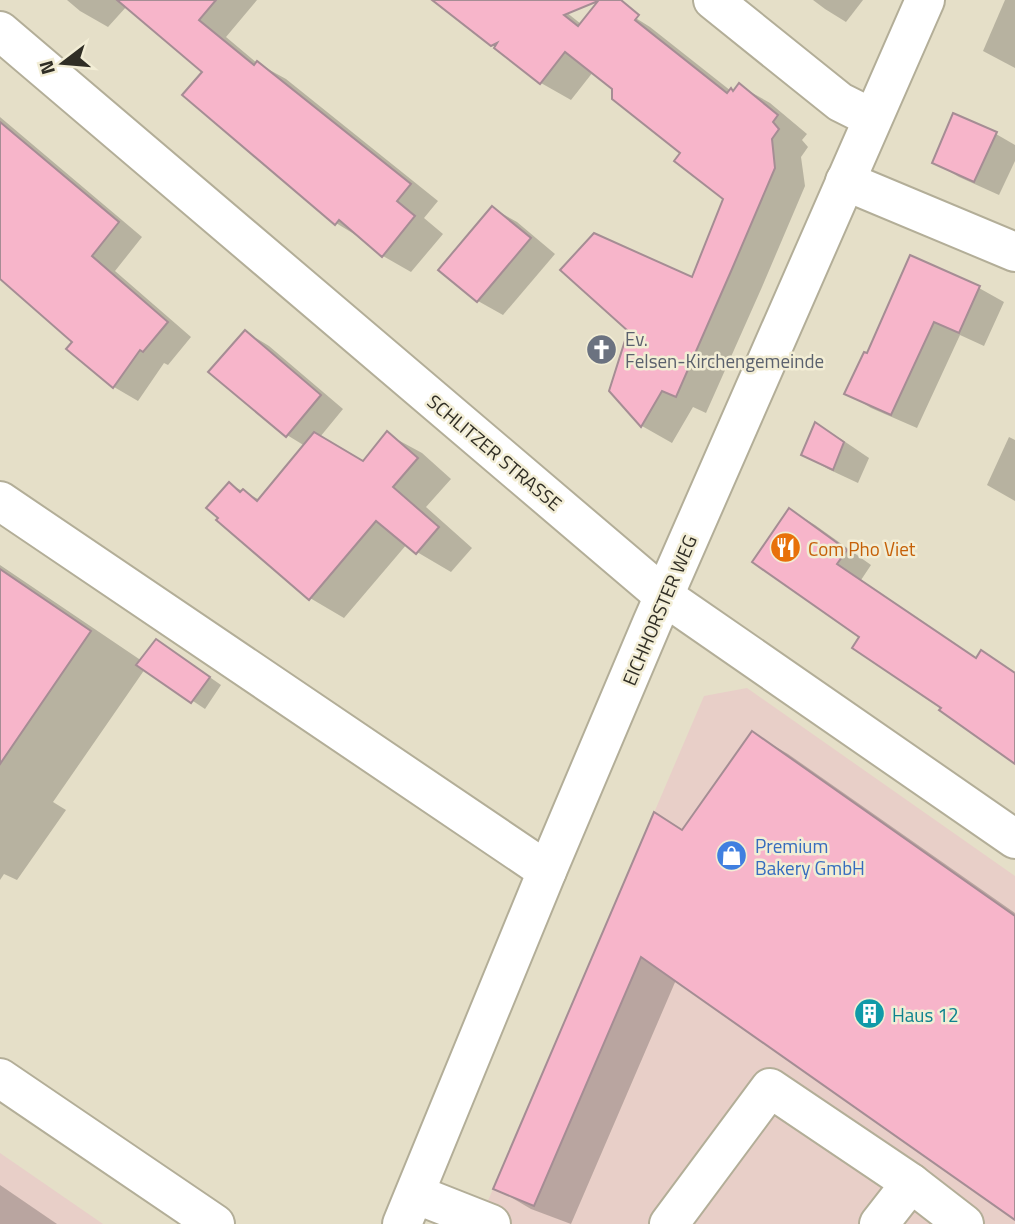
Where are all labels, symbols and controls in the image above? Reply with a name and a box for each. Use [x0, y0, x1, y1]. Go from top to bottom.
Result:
north arrow [28, 28, 98, 98]
text: N [30, 57, 62, 78]
place label: Ev. Felsen-Kirchengemeinde [625, 324, 824, 375]
church icon: Ev. Felsen-Kirchengemeinde [585, 332, 619, 366]
street label: SCHLITZER STRASSE [421, 387, 569, 517]
street label: EICHHORSTER WEG [614, 530, 704, 690]
restaurant icon: Com Pho Viet [768, 531, 802, 565]
place label: Com Pho Viet [808, 534, 916, 563]
place label: Premium Bakery GmbH [755, 831, 865, 882]
shop icon: Premium Bakery GmbH [715, 839, 749, 873]
building icon: Haus 12 [852, 997, 886, 1031]
place label: Haus 12 [892, 1000, 959, 1029]

